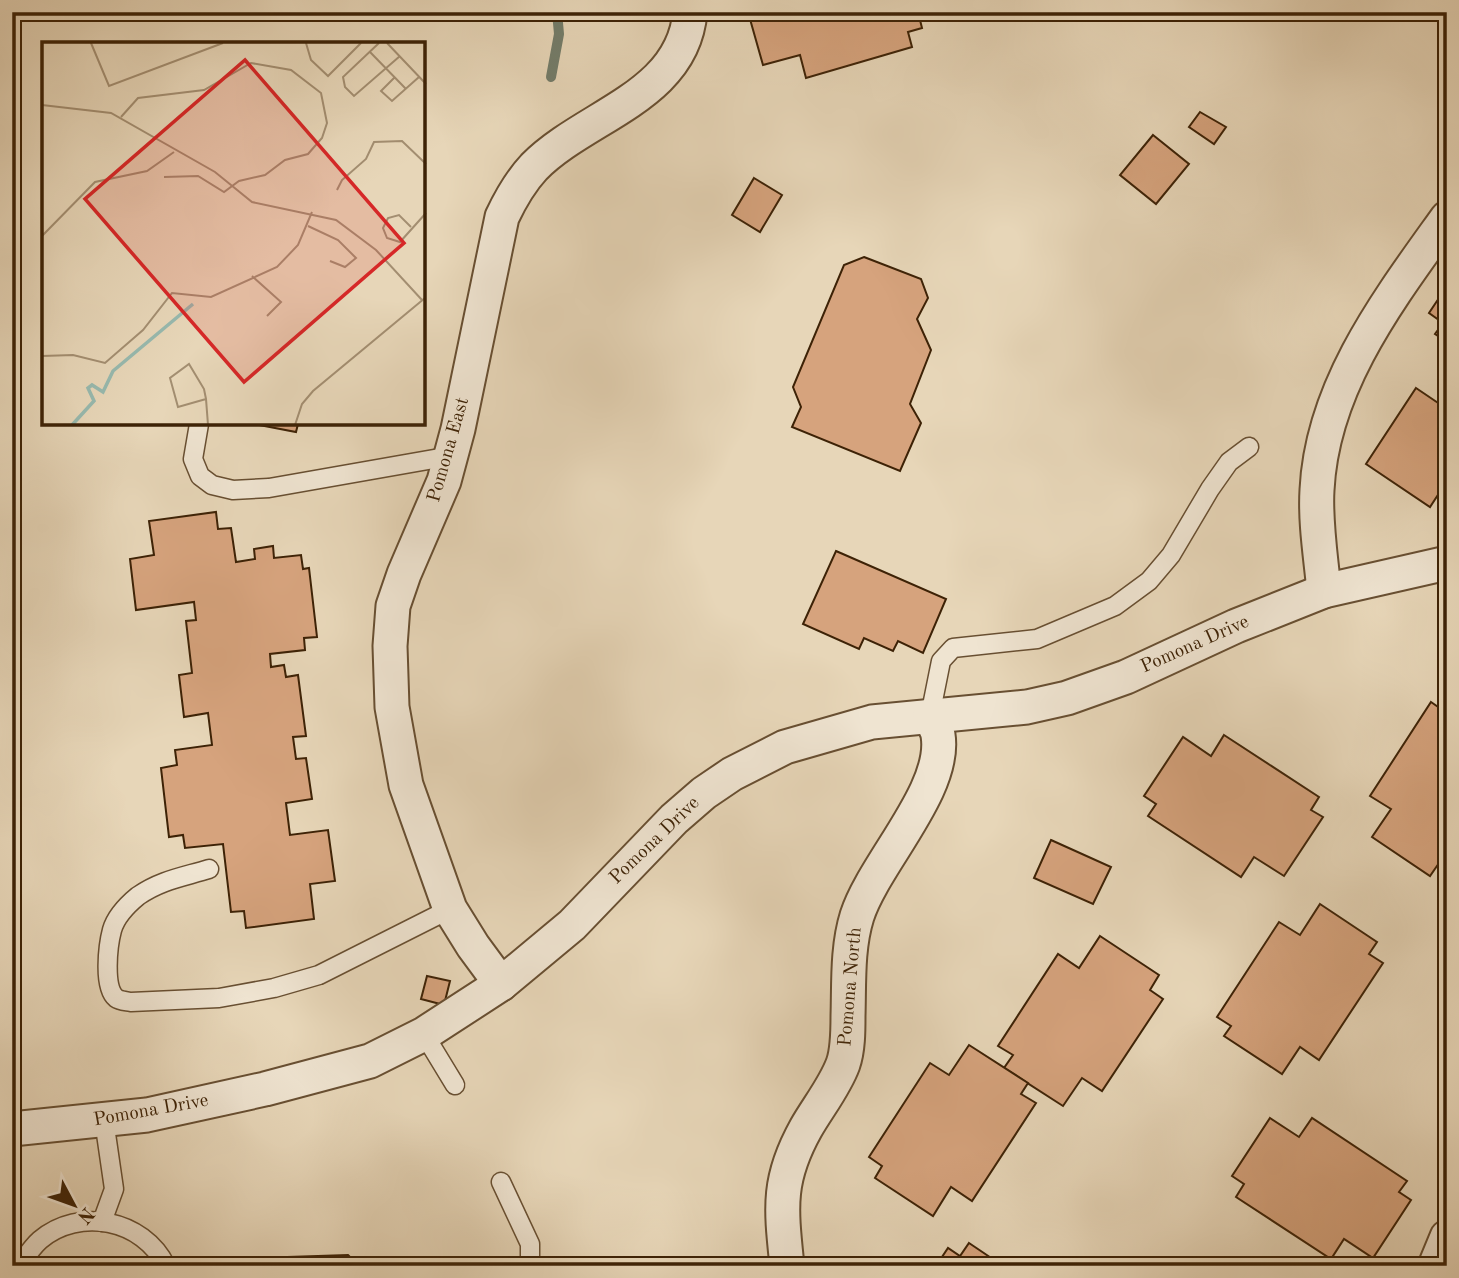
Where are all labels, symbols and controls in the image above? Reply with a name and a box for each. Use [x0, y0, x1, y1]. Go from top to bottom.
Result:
inset map [42, 42, 425, 425]
street label: Pomona East [425, 395, 473, 505]
street label: Pomona Drive [1138, 613, 1252, 677]
street label: Pomona Drive [607, 794, 703, 888]
street label: Pomona North [836, 927, 866, 1047]
street label: Pomona Drive [92, 1092, 210, 1130]
north arrow [38, 1170, 108, 1240]
text: N [73, 1203, 97, 1227]

